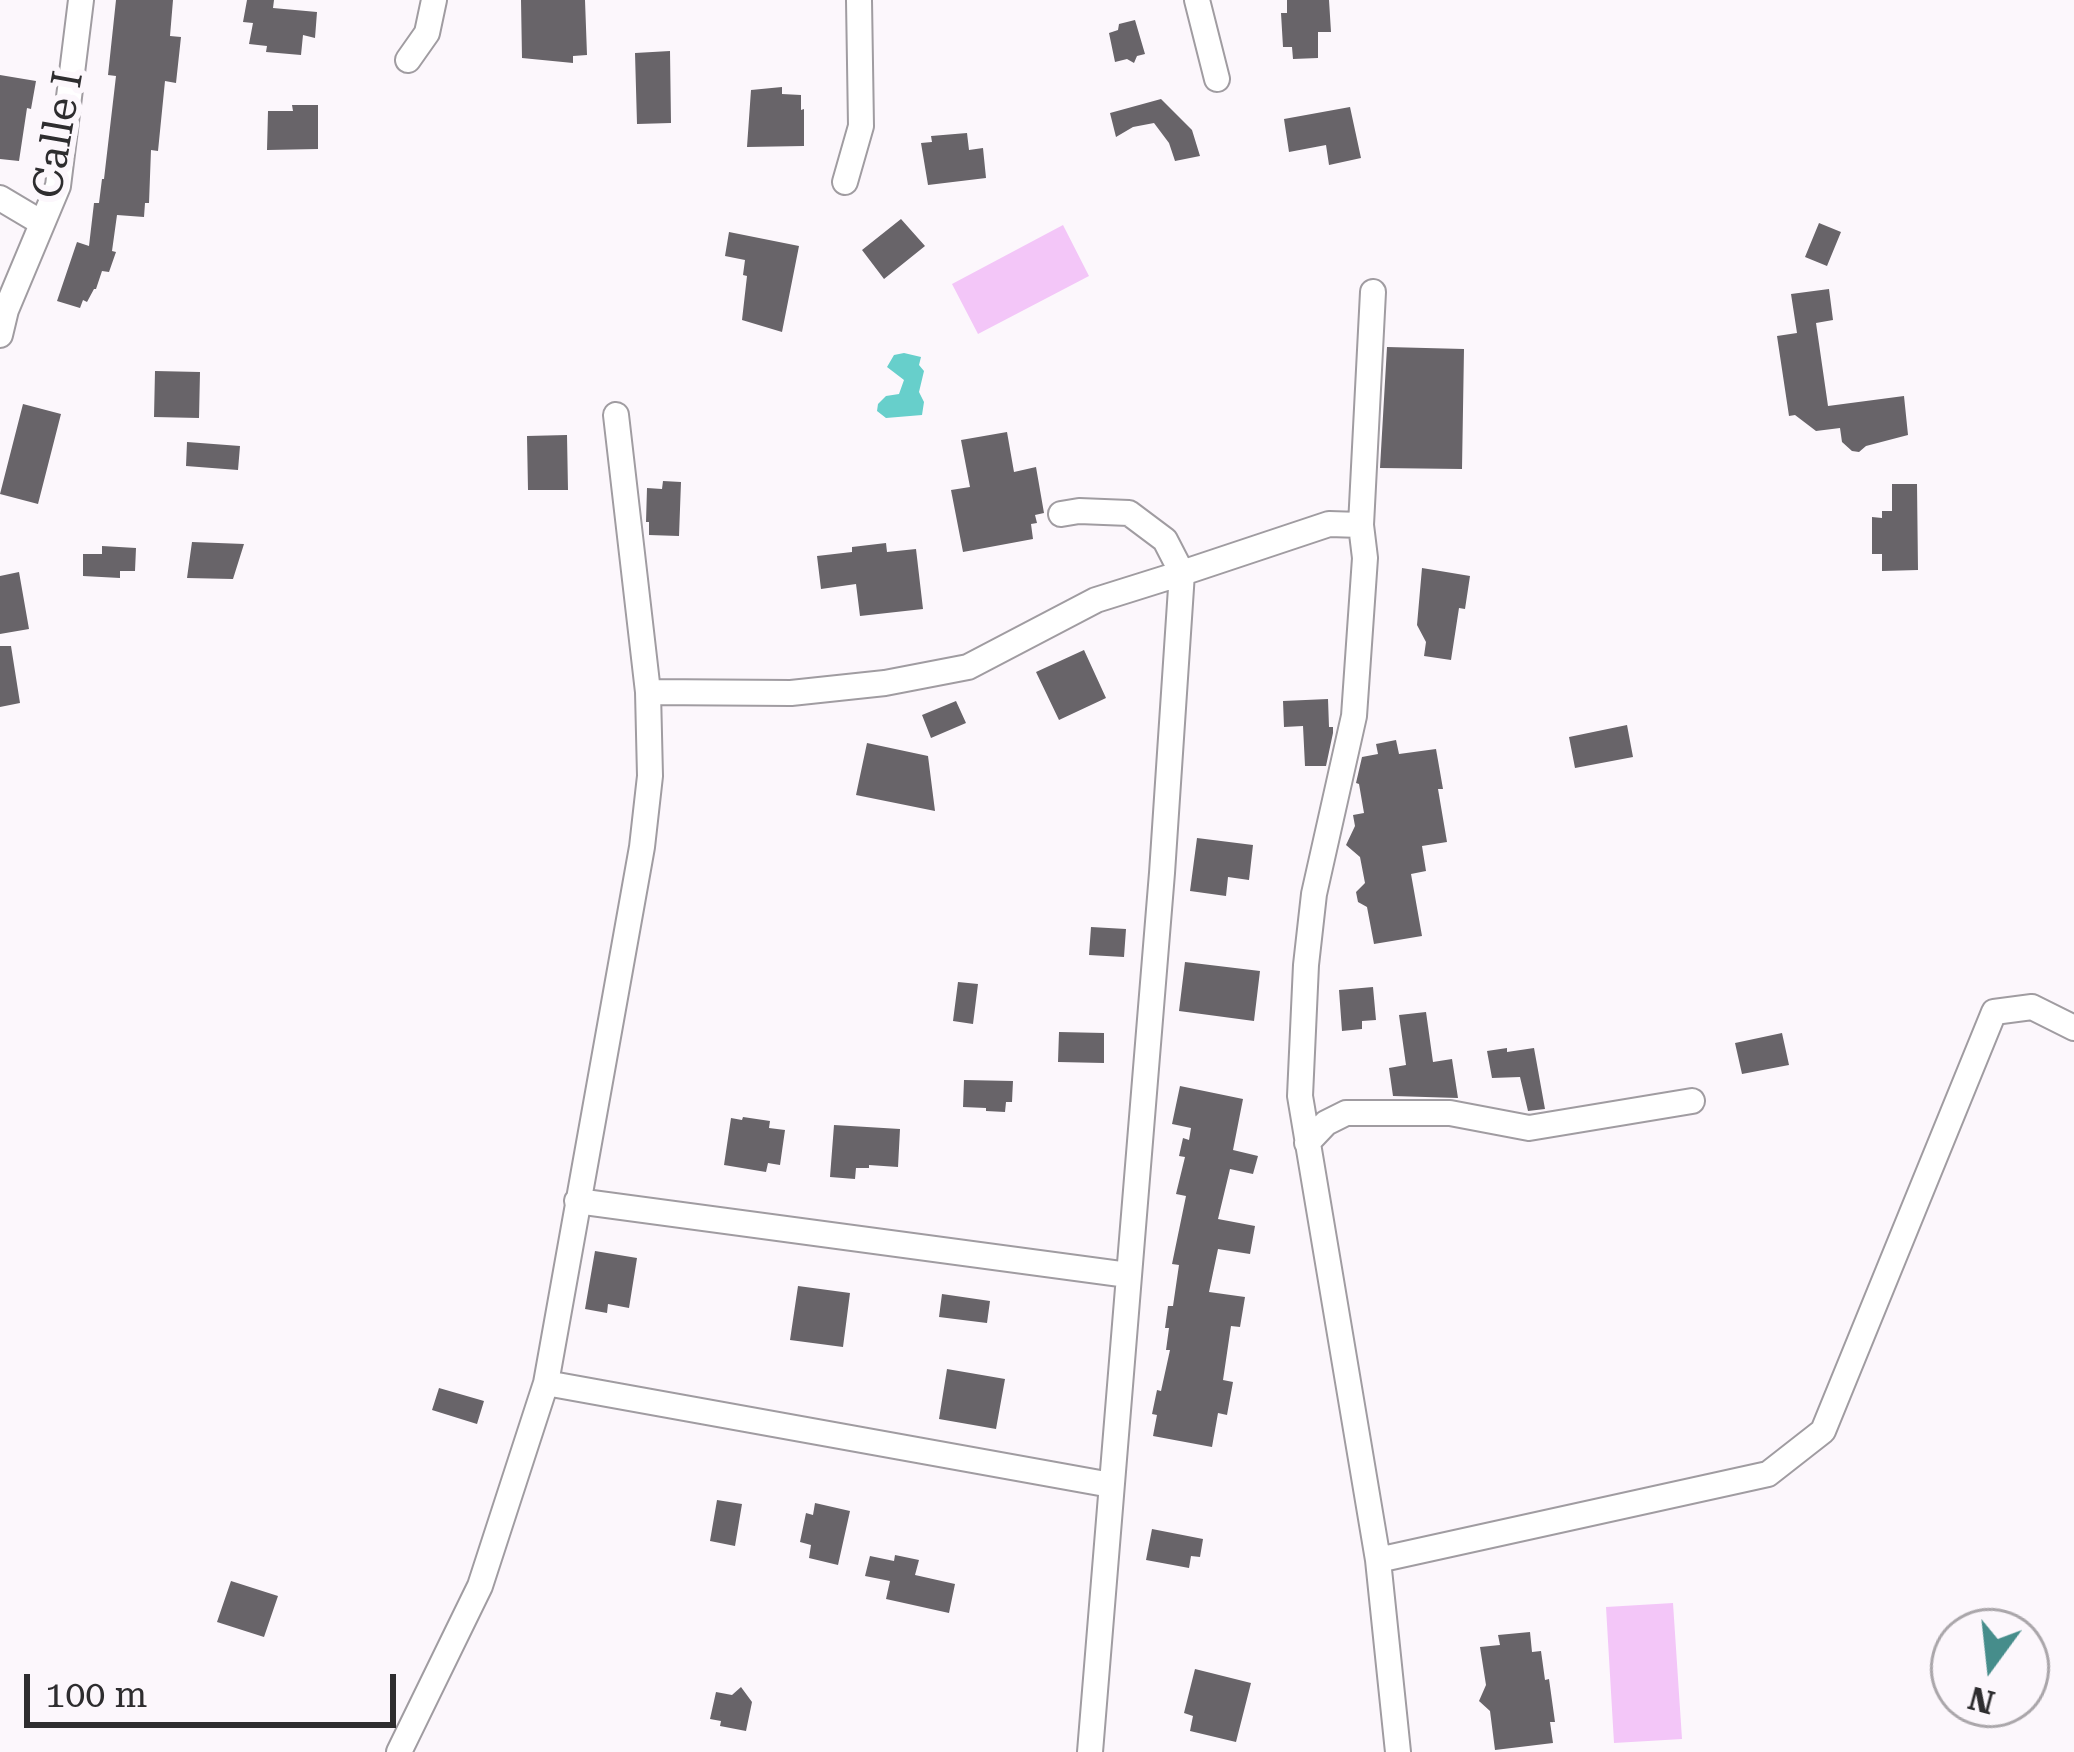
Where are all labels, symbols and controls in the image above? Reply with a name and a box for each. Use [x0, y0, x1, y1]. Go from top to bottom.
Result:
street label: Calle I [23, 67, 95, 203]
north arrow [1930, 1608, 2050, 1728]
scale bar [30, 1650, 402, 1724]
text: 100 m [45, 1674, 147, 1716]
text: N [1964, 1678, 1999, 1722]

